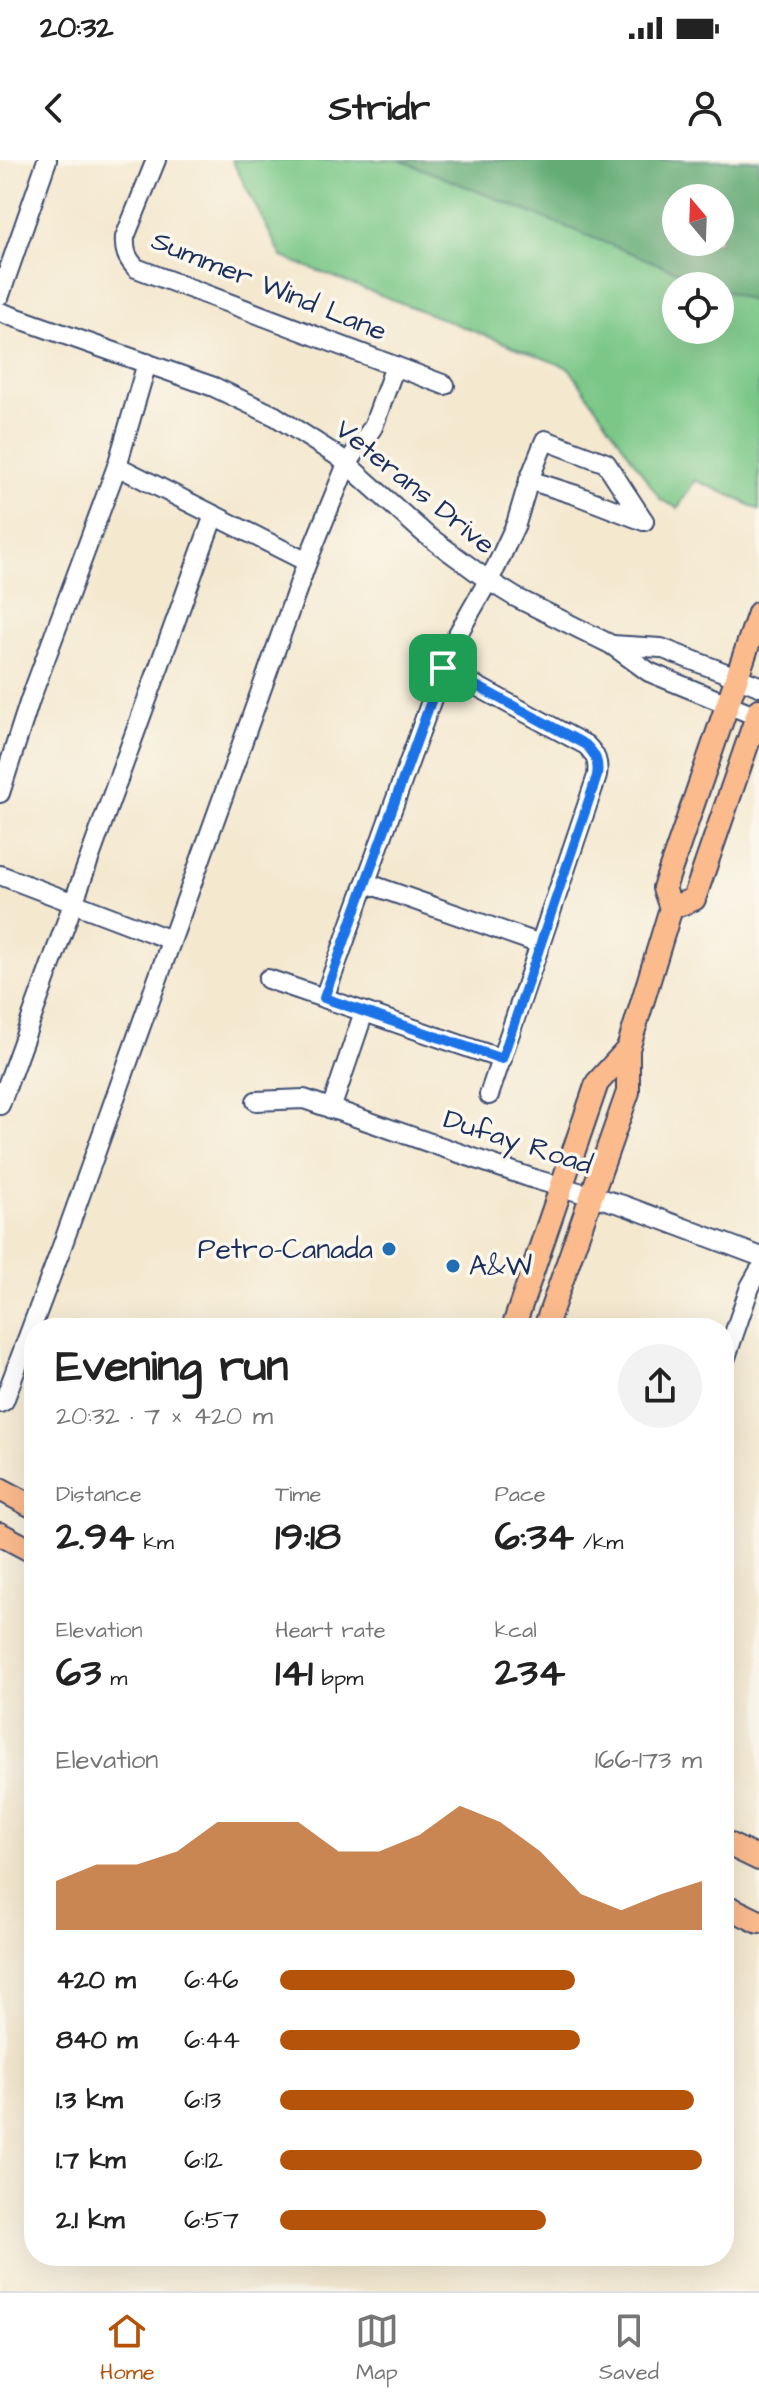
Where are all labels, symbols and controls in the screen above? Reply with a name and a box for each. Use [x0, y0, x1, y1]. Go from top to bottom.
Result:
text: 20:32 [40, 7, 114, 49]
text: Stridr [329, 83, 430, 134]
icon: back [32, 86, 76, 130]
icon: person [683, 86, 727, 130]
north arrow [662, 184, 734, 256]
map controls [662, 184, 734, 344]
street label: Summer Wind Lane [146, 221, 392, 351]
button: locate [662, 272, 734, 344]
street label: Veterans Drive [327, 410, 503, 564]
pin [409, 634, 477, 702]
icon: arrive [421, 646, 465, 690]
street label: Dufay Road [438, 1100, 597, 1186]
place label: Petro-Canada [198, 1230, 373, 1269]
marker: Petro-Canada [380, 1240, 398, 1258]
place label: A&W [469, 1247, 532, 1286]
marker: A&W [444, 1257, 462, 1275]
text: Evening run [56, 1337, 288, 1398]
button: share [618, 1344, 702, 1428]
text: 20:32 · 7 × 420 m [56, 1398, 273, 1434]
text: Distance [56, 1479, 142, 1510]
text: Time [275, 1479, 321, 1510]
text: Pace [495, 1479, 546, 1510]
text: 2.94 [56, 1510, 135, 1565]
text: 19:18 [275, 1510, 341, 1565]
text: 6:34 [495, 1510, 574, 1565]
text: km [135, 1527, 174, 1558]
text: /km [574, 1527, 623, 1558]
text: Elevation [56, 1615, 143, 1646]
text: Heart rate [275, 1615, 386, 1646]
text: kcal [495, 1615, 537, 1646]
text: 63 [56, 1646, 101, 1701]
text: 141 [275, 1646, 313, 1701]
text: 234 [495, 1646, 565, 1701]
text: m [101, 1663, 127, 1694]
text: bpm [313, 1663, 363, 1694]
text: Elevation [56, 1742, 158, 1778]
text: 166–173 m [595, 1742, 702, 1778]
text: 420 m [56, 1962, 136, 1998]
text: 6:46 [184, 1962, 239, 1998]
text: 840 m [56, 2022, 138, 2058]
text: 6:44 [184, 2022, 240, 2058]
text: 1.3 km [56, 2082, 123, 2118]
text: 6:13 [184, 2082, 221, 2118]
text: 1.7 km [56, 2142, 126, 2178]
text: 6:12 [184, 2142, 223, 2178]
text: 2.1 km [56, 2202, 124, 2238]
text: 6:57 [184, 2202, 239, 2238]
tab: Home [100, 2309, 155, 2388]
tab: Map [355, 2309, 399, 2388]
tab: Saved [599, 2309, 659, 2388]

